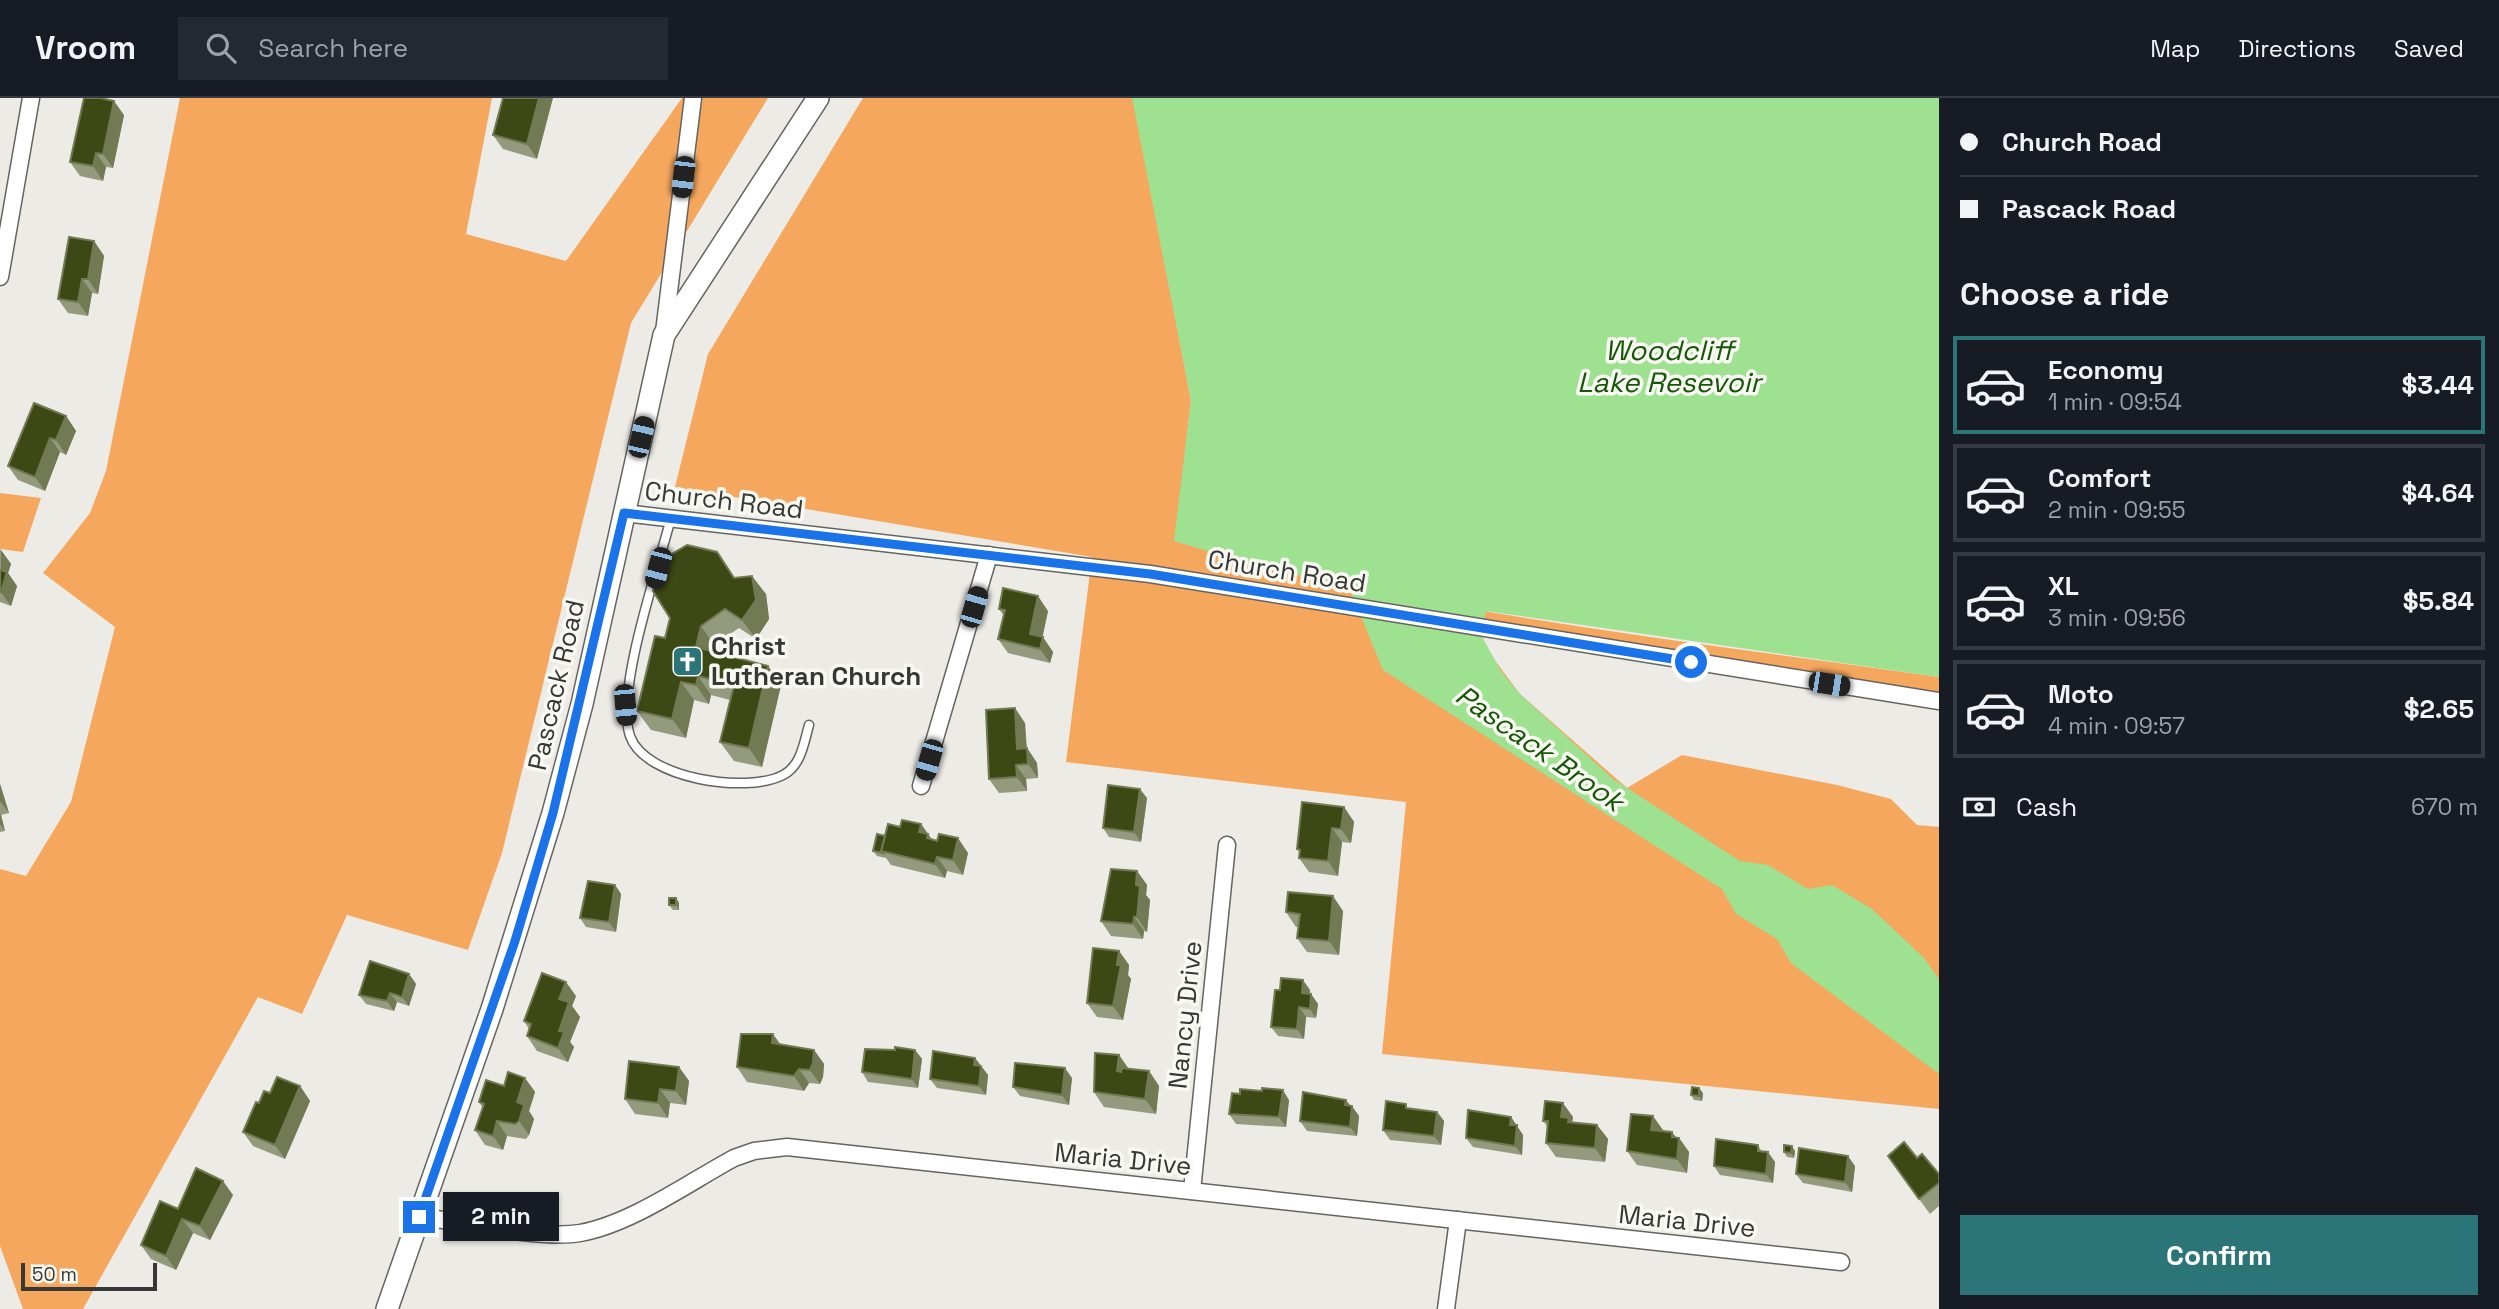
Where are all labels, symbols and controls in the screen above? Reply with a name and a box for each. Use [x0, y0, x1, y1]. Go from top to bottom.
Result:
search box [178, 17, 668, 80]
text: Vroom [35, 27, 136, 69]
icon: search [202, 29, 240, 67]
text: Search here [258, 31, 408, 65]
text: Map [2150, 33, 2200, 64]
text: Directions [2238, 33, 2356, 64]
text: Saved [2394, 33, 2464, 64]
text: Church Road [2002, 125, 2162, 159]
car [671, 155, 696, 199]
text: Pascack Road [2002, 192, 2176, 226]
text: Choose a ride [1960, 274, 2170, 314]
water label: Woodcliff Lake Resevoir [1577, 332, 1764, 400]
text: Economy [2048, 353, 2164, 387]
icon: car [1964, 354, 2027, 417]
text: $3.44 [2402, 368, 2474, 402]
text: 1 min · 09:54 [2048, 387, 2182, 417]
car [627, 414, 656, 460]
text: Comfort [2048, 461, 2151, 495]
icon: car [1964, 462, 2027, 525]
street label: Church Road [643, 473, 805, 527]
text: $4.64 [2402, 476, 2474, 510]
text: 2 min · 09:55 [2048, 495, 2186, 525]
street label: Church Road [1205, 542, 1369, 600]
car [643, 545, 674, 591]
text: XL [2048, 569, 2079, 603]
icon: car [1964, 570, 2027, 633]
car [959, 584, 990, 630]
text: $5.84 [2403, 584, 2474, 618]
street label: Pascack Road [520, 596, 592, 774]
text: 3 min · 09:56 [2048, 603, 2186, 633]
place label: Christ Lutheran Church [711, 629, 921, 693]
church icon: Christ Lutheran Church [671, 644, 705, 678]
route start [1675, 646, 1707, 678]
car [1807, 670, 1852, 698]
water label: Pascack Brook [1449, 677, 1633, 821]
text: Moto [2048, 677, 2114, 711]
icon: car [1964, 678, 2027, 741]
car [613, 683, 638, 727]
text: $2.65 [2404, 692, 2474, 726]
text: 4 min · 09:57 [2048, 711, 2185, 741]
car [914, 737, 945, 783]
icon: cash [1960, 788, 1998, 826]
text: Cash [2016, 790, 2077, 824]
text: 670 m [2411, 792, 2478, 822]
street label: Nancy Drive [1160, 939, 1210, 1091]
street label: Maria Drive [1053, 1135, 1193, 1183]
callout: 2 min [444, 1192, 559, 1242]
street label: Maria Drive [1617, 1197, 1757, 1245]
route end [403, 1201, 435, 1233]
text: 2 min [471, 1201, 531, 1231]
button: Confirm [1960, 1215, 2478, 1295]
scale bar [21, 1260, 158, 1292]
text: 50 m [32, 1262, 77, 1287]

